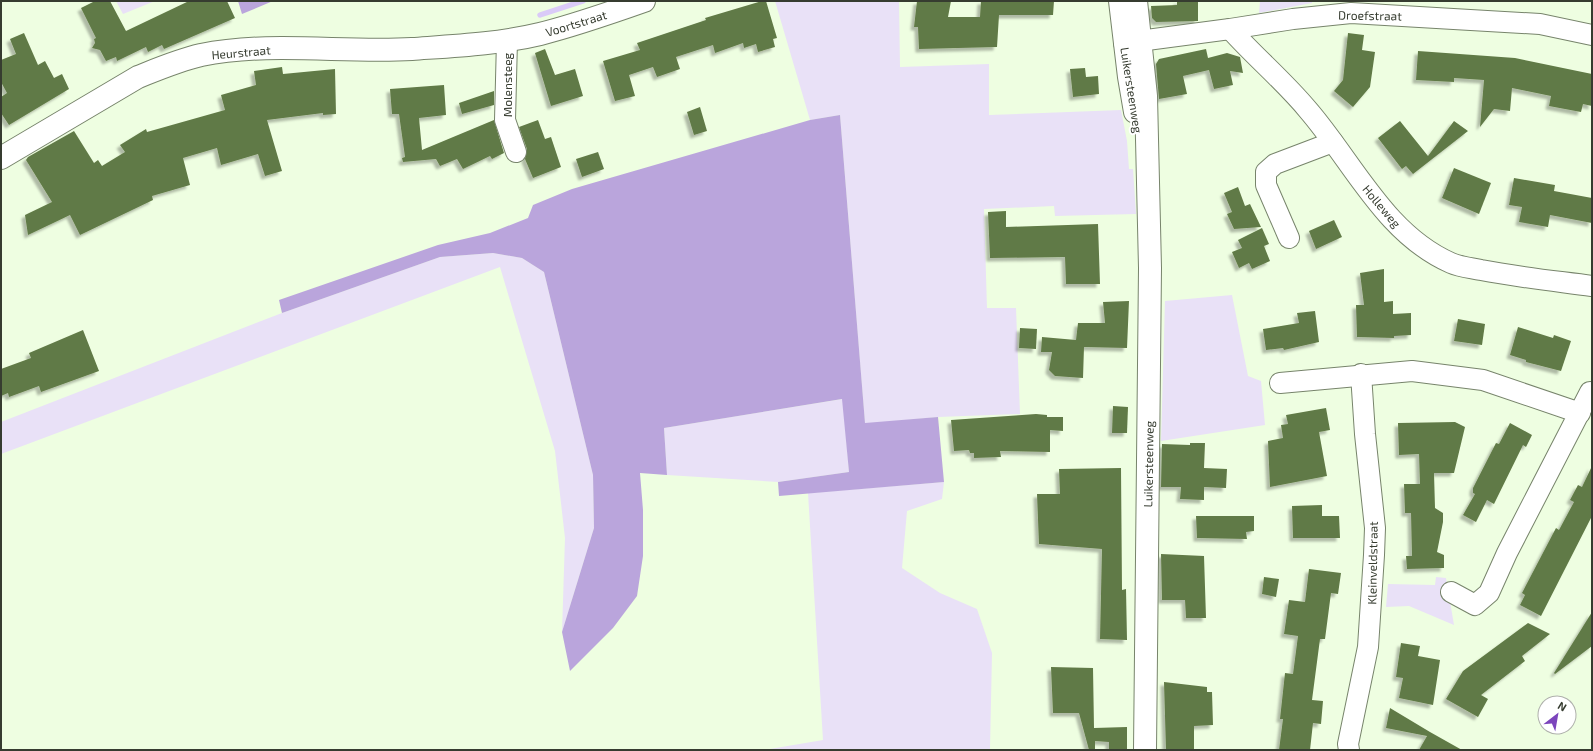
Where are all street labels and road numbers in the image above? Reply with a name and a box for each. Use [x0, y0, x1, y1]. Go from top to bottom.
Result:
street label: Voortstraat [544, 7, 609, 39]
street label: Droefstraat [1338, 7, 1402, 23]
street label: Heurstraat [211, 42, 272, 62]
street label: Luikersteenweg [1118, 46, 1146, 134]
street label: Molensteeg [500, 52, 514, 117]
street label: Holleweg [1360, 182, 1404, 230]
street label: Luikersteenweg [1140, 420, 1156, 507]
street label: Kleinveldstraat [1364, 521, 1380, 605]

